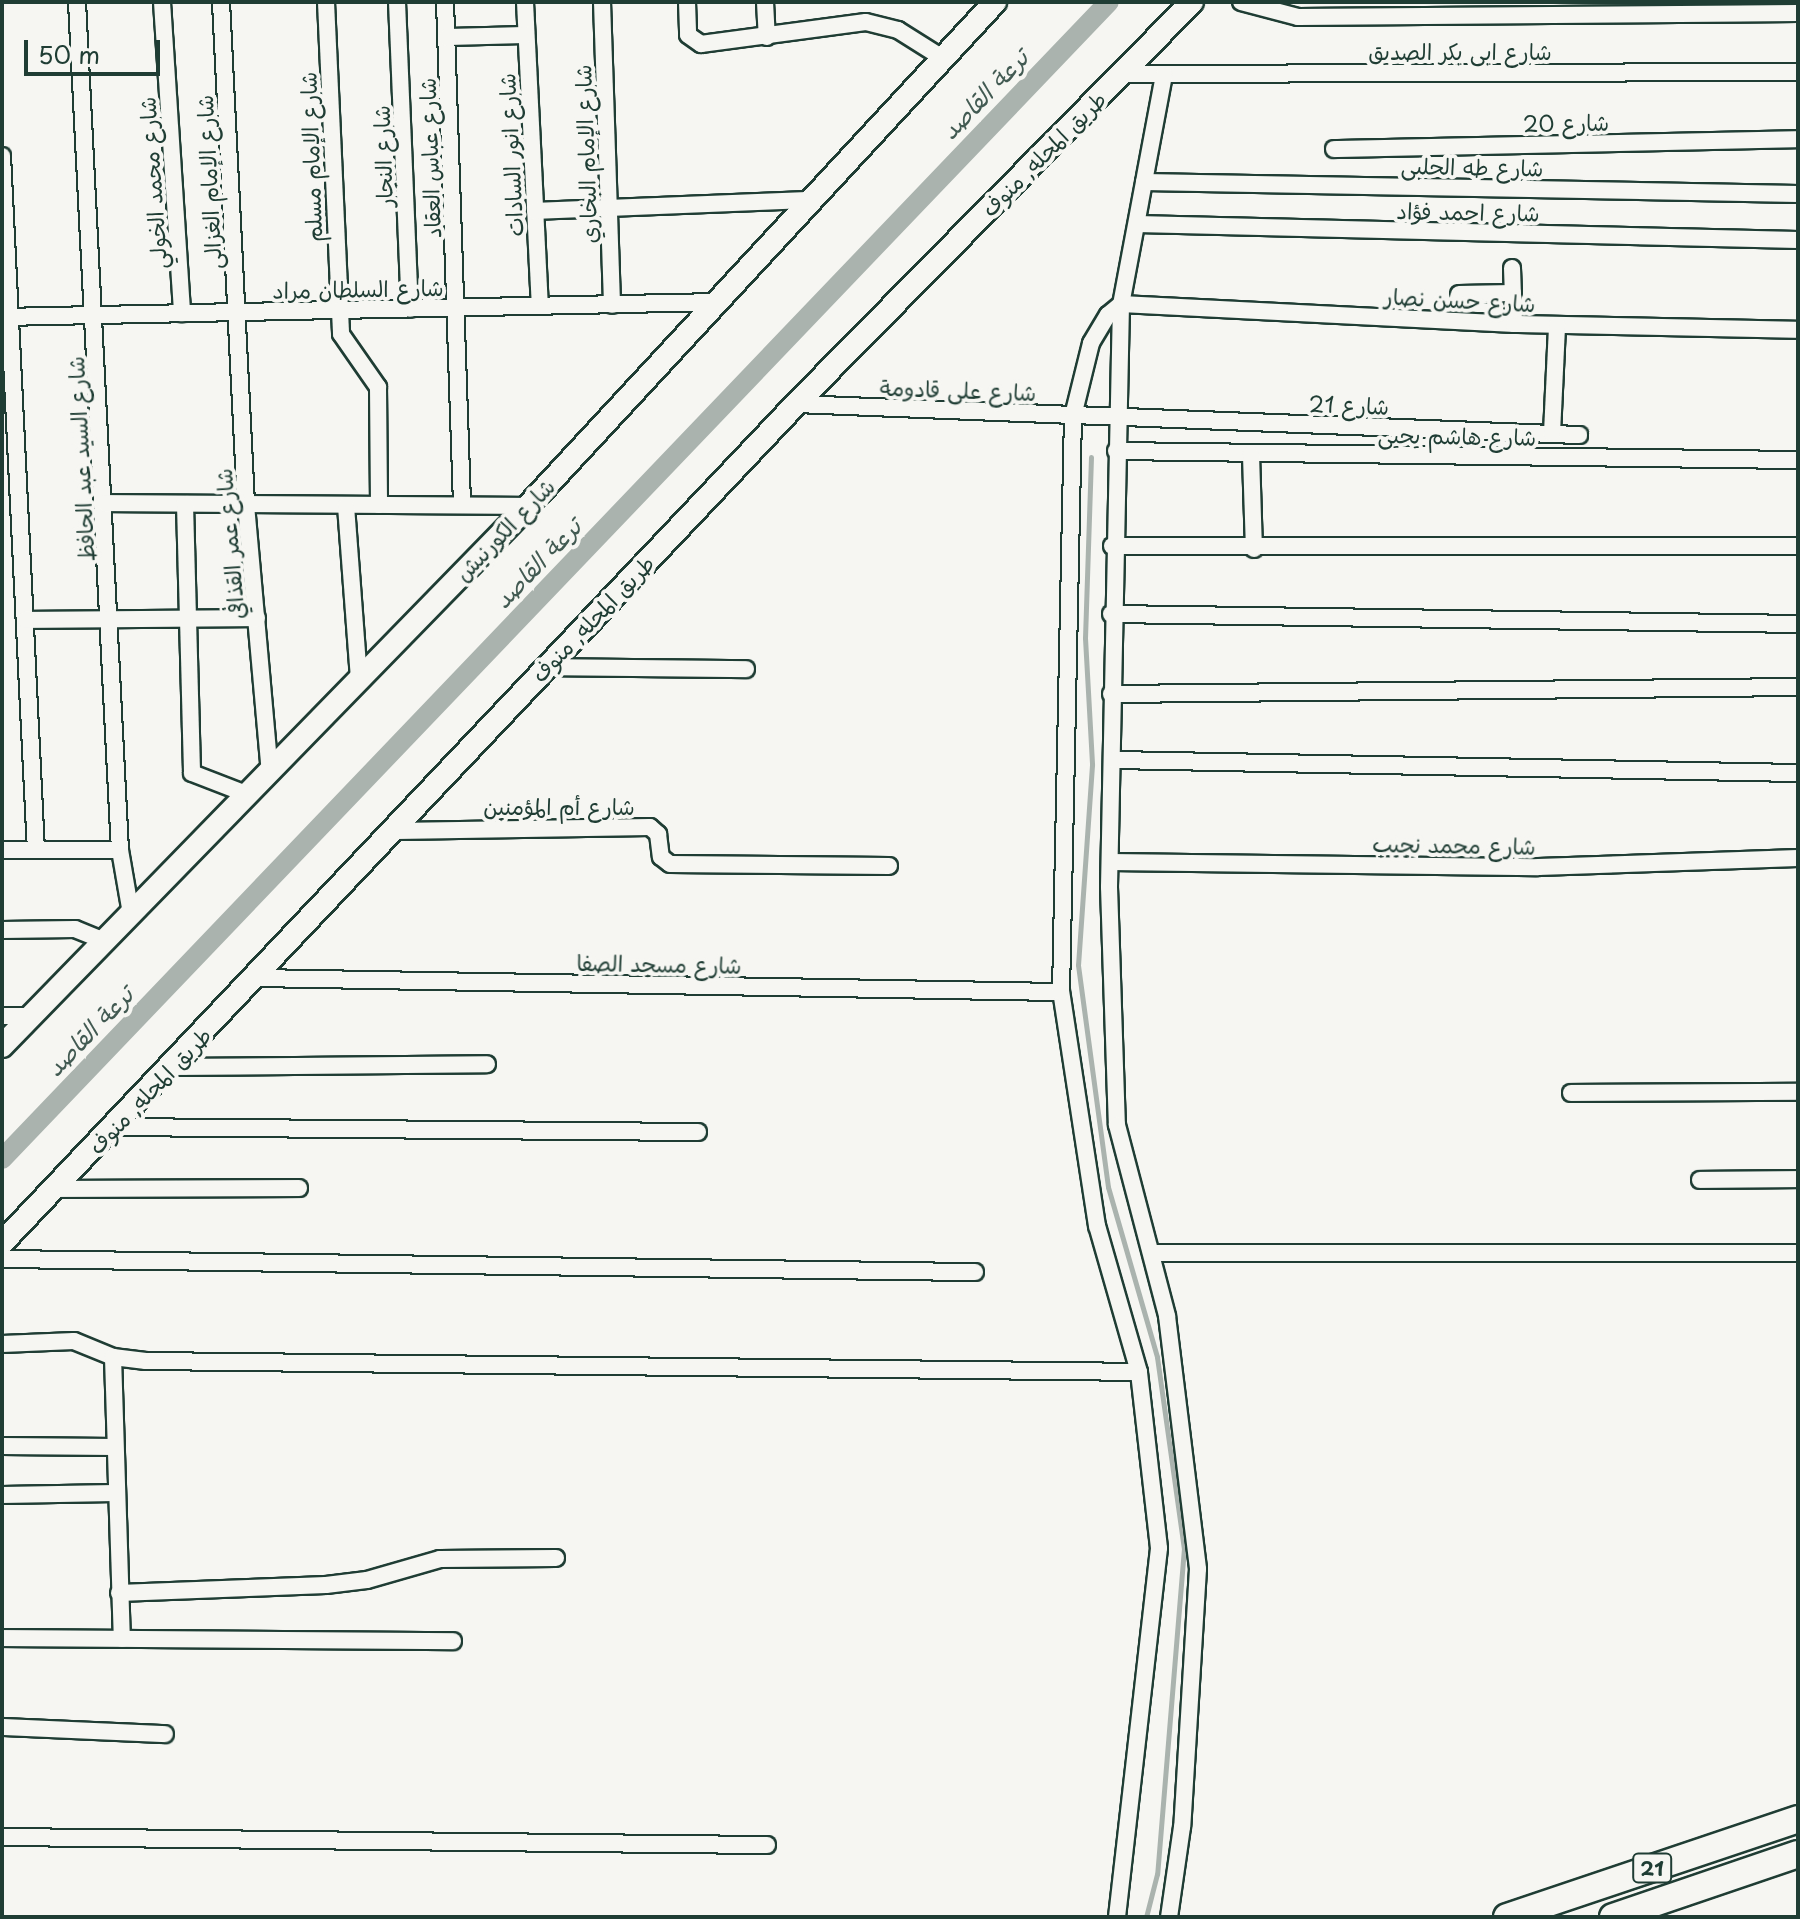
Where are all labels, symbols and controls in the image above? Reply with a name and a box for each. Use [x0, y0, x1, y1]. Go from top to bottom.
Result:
scale bar [28, 24, 164, 74]
text: 50 m [38, 36, 100, 72]
street label: شارع ابى بكر الصديق [1368, 38, 1552, 64]
water label: ترعة القاصد [934, 43, 1034, 145]
street label: شارع الإمام البخاري [569, 64, 601, 244]
street label: شارع الإمام مسلم [294, 71, 326, 243]
street label: شارع انور السادات [493, 73, 527, 237]
street label: شارع عباس العقاد [413, 77, 445, 239]
street label: طريق المحله, منوف [975, 85, 1111, 221]
street label: شارع الإمام الغزالى [190, 94, 226, 270]
street label: شارع محمد الخولي [133, 96, 171, 270]
street label: شارع النجار [367, 105, 397, 207]
street label: شارع 20 [1523, 108, 1609, 136]
street label: شارع طه الحلبى [1400, 152, 1544, 180]
street label: شارع احمد فؤاد [1396, 197, 1540, 225]
street label: شارع السلطان مراد [272, 273, 444, 303]
street label: شارع حسن نصار [1384, 282, 1536, 316]
street label: شارع السيد عبد الحافظ [61, 356, 99, 562]
street label: شارع على قادومة [879, 373, 1037, 405]
street label: شارع 21 [1308, 389, 1390, 419]
street label: شارع هاشم يحيى [1377, 420, 1537, 450]
street label: شارع عمر القذافي [209, 467, 249, 621]
street label: شارع الكورنيش [449, 472, 559, 586]
water label: ترعة القاصد [487, 512, 587, 614]
street label: طريق المحله, منوف [525, 549, 659, 687]
street label: شارع أم المؤمنين [483, 793, 635, 819]
street label: شارع محمد نجيب [1372, 829, 1536, 859]
street label: شارع مسجد الصفا [576, 948, 742, 978]
water label: ترعة القاصد [39, 980, 139, 1082]
street label: طريق المحله, منوف [82, 1021, 216, 1159]
road number: 21 [1632, 1852, 1672, 1884]

